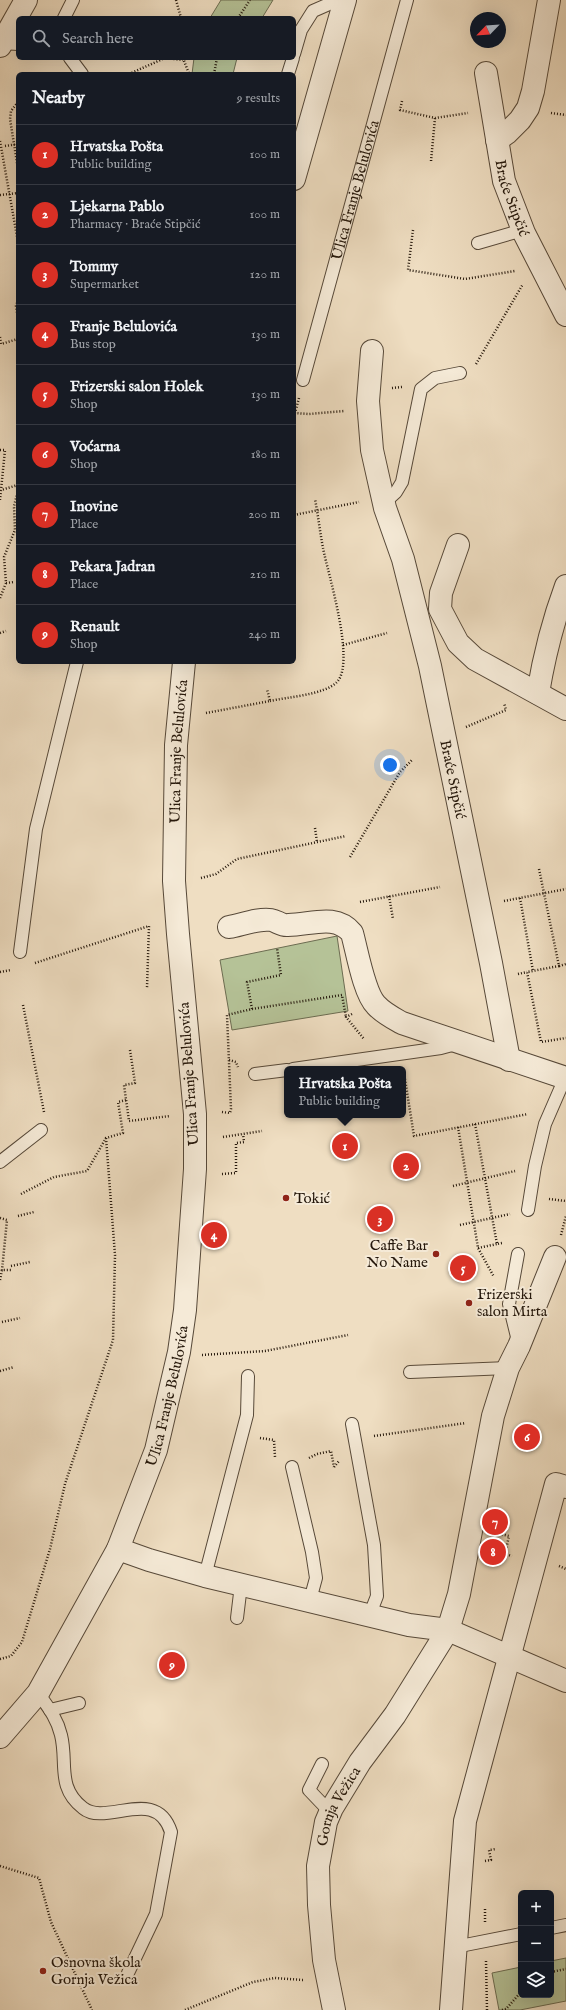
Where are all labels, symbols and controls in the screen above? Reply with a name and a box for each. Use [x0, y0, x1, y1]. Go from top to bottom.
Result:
north arrow [470, 12, 506, 48]
search box [16, 16, 296, 60]
icon: search [30, 27, 52, 49]
text: Search here [62, 29, 133, 48]
text: Nearby [32, 88, 85, 109]
text: 9 results [237, 90, 280, 107]
street label: Ulica Franje Belulovića [327, 117, 383, 262]
text: Hrvatska Pošta [70, 137, 163, 156]
text: 1 [43, 146, 47, 163]
text: 100 m [250, 146, 280, 163]
text: Public building [70, 156, 152, 173]
street label: Braće Stipčić [491, 158, 534, 239]
text: Ljekarna Pablo [70, 197, 164, 216]
text: 2 [42, 206, 48, 223]
text: 100 m [250, 206, 280, 223]
text: Pharmacy · Braće Stipčić [70, 216, 201, 233]
text: Tommy [70, 257, 118, 276]
text: 3 [43, 266, 47, 283]
text: 120 m [250, 266, 280, 283]
text: Supermarket [70, 276, 139, 293]
text: Franje Belulovića [70, 317, 177, 336]
text: 4 [42, 326, 48, 343]
text: 130 m [251, 326, 280, 343]
text: Bus stop [70, 336, 116, 353]
text: Frizerski salon Holek [70, 377, 203, 396]
text: 5 [43, 386, 47, 403]
text: 130 m [251, 386, 280, 403]
text: Shop [70, 396, 98, 413]
text: Voćarna [70, 437, 120, 456]
text: 6 [42, 446, 48, 463]
text: 180 m [251, 446, 280, 463]
text: Shop [70, 456, 98, 473]
text: Inovine [70, 497, 118, 516]
text: 7 [42, 506, 48, 523]
text: 200 m [248, 506, 280, 523]
text: Place [70, 516, 98, 533]
text: Pekara Jadran [70, 557, 155, 576]
text: 8 [42, 566, 48, 583]
text: 210 m [250, 566, 280, 583]
text: Place [70, 576, 98, 593]
text: Renault [70, 617, 120, 636]
text: 9 [42, 626, 48, 643]
text: 240 m [248, 626, 280, 643]
text: Shop [70, 636, 98, 653]
street label: Ulica Franje Belulovića [165, 678, 192, 824]
street label: Braće Stipčić [436, 738, 471, 821]
your location [380, 755, 400, 775]
street label: Ulica Franje Belulovića [174, 1001, 204, 1147]
popup [284, 1066, 406, 1118]
text: Hrvatska Pošta [298, 1074, 392, 1093]
text: Public building [298, 1093, 380, 1110]
pin: 1 [332, 1131, 358, 1161]
pin: 2 [393, 1151, 419, 1181]
place label: Tokić [294, 1189, 330, 1208]
marker: Tokić [281, 1193, 291, 1203]
pin: 3 [367, 1204, 393, 1234]
pin: 4 [201, 1220, 227, 1250]
place label: Caffe Bar No Name [367, 1236, 428, 1272]
marker: Caffe Bar No Name [431, 1249, 441, 1259]
pin: 5 [450, 1253, 476, 1283]
place label: Frizerski salon Mirta [477, 1285, 548, 1321]
marker: Frizerski salon Mirta [464, 1298, 474, 1308]
street label: Ulica Franje Belulovića [141, 1324, 192, 1469]
pin: 6 [514, 1422, 540, 1452]
pin: 7 [482, 1507, 508, 1537]
pin: 8 [480, 1537, 506, 1567]
pin: 9 [159, 1650, 185, 1680]
street label: Gornja Vežica [312, 1762, 365, 1848]
map controls [518, 1890, 554, 1998]
button: + [518, 1890, 554, 1926]
button: − [518, 1926, 554, 1962]
place label: Osnovna škola Gornja Vežica [51, 1953, 141, 1989]
button: layers [518, 1962, 554, 1998]
marker: Osnovna škola Gornja Vežica [38, 1966, 48, 1976]

